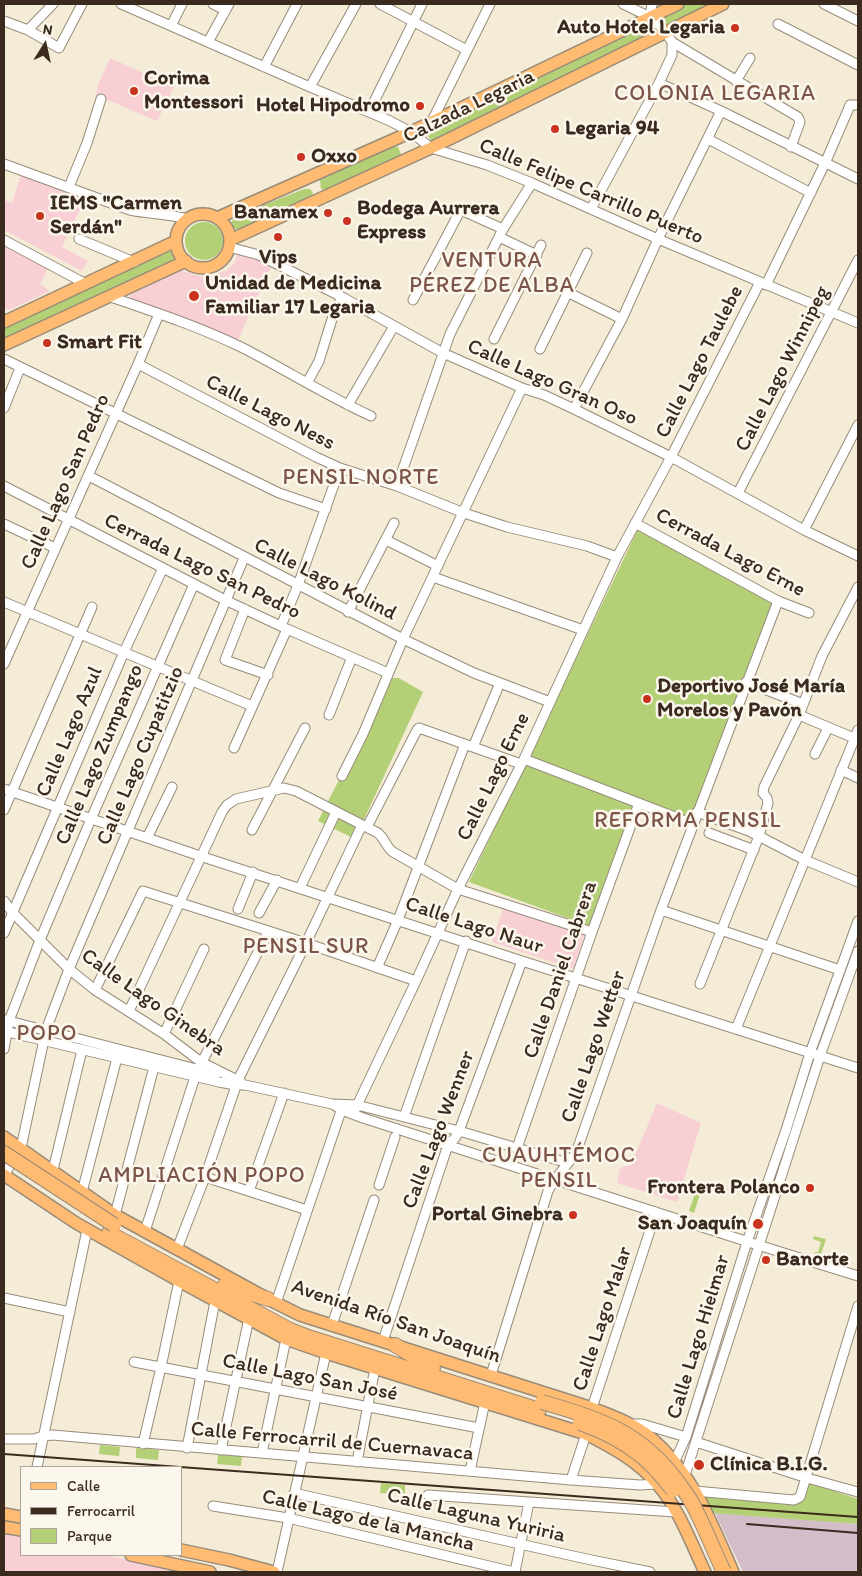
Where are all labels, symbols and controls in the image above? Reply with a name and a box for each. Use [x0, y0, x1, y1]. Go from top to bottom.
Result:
place label: Auto Hotel Legaria [557, 15, 725, 41]
north arrow [20, 20, 70, 70]
text: N [42, 21, 54, 39]
marker: Auto Hotel Legaria [729, 22, 741, 34]
street label: Calzada Legaria [399, 64, 539, 150]
place label: Corima Montessori [144, 66, 244, 116]
district label: COLONIA LEGARIA [612, 81, 818, 107]
marker: Corima Montessori [128, 85, 140, 97]
place label: Hotel Hipodromo [256, 93, 410, 119]
marker: Hotel Hipodromo [414, 100, 426, 112]
place label: Legaria 94 [565, 116, 659, 142]
marker: Legaria 94 [549, 123, 561, 135]
street label: Calle Felipe Carrillo Puerto [475, 133, 707, 251]
place label: Oxxo [311, 144, 357, 170]
marker: Oxxo [295, 151, 307, 163]
place label: IEMS "Carmen Serdán" [50, 191, 182, 241]
place label: Bodega Aurrera Express [357, 196, 500, 246]
place label: Banamex [234, 200, 318, 226]
marker: Banamex [322, 207, 334, 219]
marker: IEMS "Carmen Serdán" [34, 210, 46, 222]
marker: Bodega Aurrera Express [341, 215, 353, 227]
marker: Vips [272, 231, 284, 243]
place label: Vips [259, 245, 297, 271]
district label: VENTURA PÉREZ DE ALBA [407, 248, 577, 300]
place label: Unidad de Medicina Familiar 17 Legaria [205, 271, 381, 321]
street label: Calle Lago Taulebe [651, 282, 749, 442]
street label: Calle Lago Winnipeg [730, 282, 836, 456]
marker: Unidad de Medicina Familiar 17 Legaria [187, 289, 201, 303]
place label: Smart Fit [57, 330, 142, 356]
street label: Calle Lago Gran Oso [463, 334, 641, 432]
marker: Smart Fit [41, 337, 53, 349]
street label: Calle Lago Ness [201, 370, 339, 456]
street label: Calle Lago San Pedro [16, 390, 116, 574]
district label: PENSIL NORTE [282, 465, 440, 491]
street label: Cerrada Lago Erne [651, 503, 809, 603]
street label: Cerrada Lago San Pedro [100, 508, 304, 626]
street label: Calle Lago Kolind [249, 533, 401, 627]
street label: Calle Lago Zumpango [51, 661, 149, 849]
street label: Calle Lago Azul [31, 663, 109, 801]
street label: Calle Lago Cupatitzio [92, 663, 190, 849]
place label: Deportivo José María Morelos y Pavón [657, 674, 845, 724]
marker: Deportivo José María Morelos y Pavón [641, 693, 653, 705]
street label: Calle Lago Erne [452, 709, 536, 845]
district label: REFORMA PENSIL [594, 808, 782, 834]
street label: Calle Daniel Cabrera [519, 878, 603, 1062]
street label: Calle Lago Naur [402, 892, 546, 960]
district label: PENSIL SUR [243, 934, 369, 960]
street label: Calle Lago Ginebra [76, 944, 230, 1062]
street label: Calle Lago Wetter [556, 968, 632, 1126]
district label: POPO [16, 1021, 78, 1047]
street label: Calle Lago Wenner [397, 1047, 481, 1213]
district label: CUAUHTÉMOC PENSIL [481, 1143, 637, 1194]
district label: AMPLIACIÓN POPO [98, 1163, 306, 1189]
place label: Frontera Polanco [647, 1175, 800, 1201]
marker: Frontera Polanco [804, 1182, 816, 1194]
place label: Portal Ginebra [432, 1202, 563, 1228]
marker: Portal Ginebra [567, 1209, 579, 1221]
place label: San Joaquín [638, 1211, 747, 1237]
marker: San Joaquín [751, 1217, 765, 1231]
street label: Calle Lago Malar [568, 1244, 638, 1394]
place label: Banorte [776, 1247, 849, 1273]
street label: Calle Lago Hielmar [662, 1252, 736, 1422]
marker: Banorte [760, 1254, 772, 1266]
street label: Avenida Río San Joaquín [288, 1274, 504, 1370]
street label: Calle Lago San José [220, 1349, 400, 1407]
street label: Calle Ferrocarril de Cuernavaca [190, 1417, 474, 1467]
place label: Clínica B.I.G. [710, 1452, 828, 1478]
marker: Clínica B.I.G. [692, 1458, 706, 1472]
legend [20, 1466, 182, 1556]
text: Calle [67, 1477, 100, 1495]
street label: Calle Laguna Yuriria [384, 1483, 568, 1549]
street label: Calle Lago de la Mancha [259, 1484, 477, 1558]
text: Ferrocarril [67, 1502, 135, 1520]
text: Parque [67, 1527, 112, 1545]

